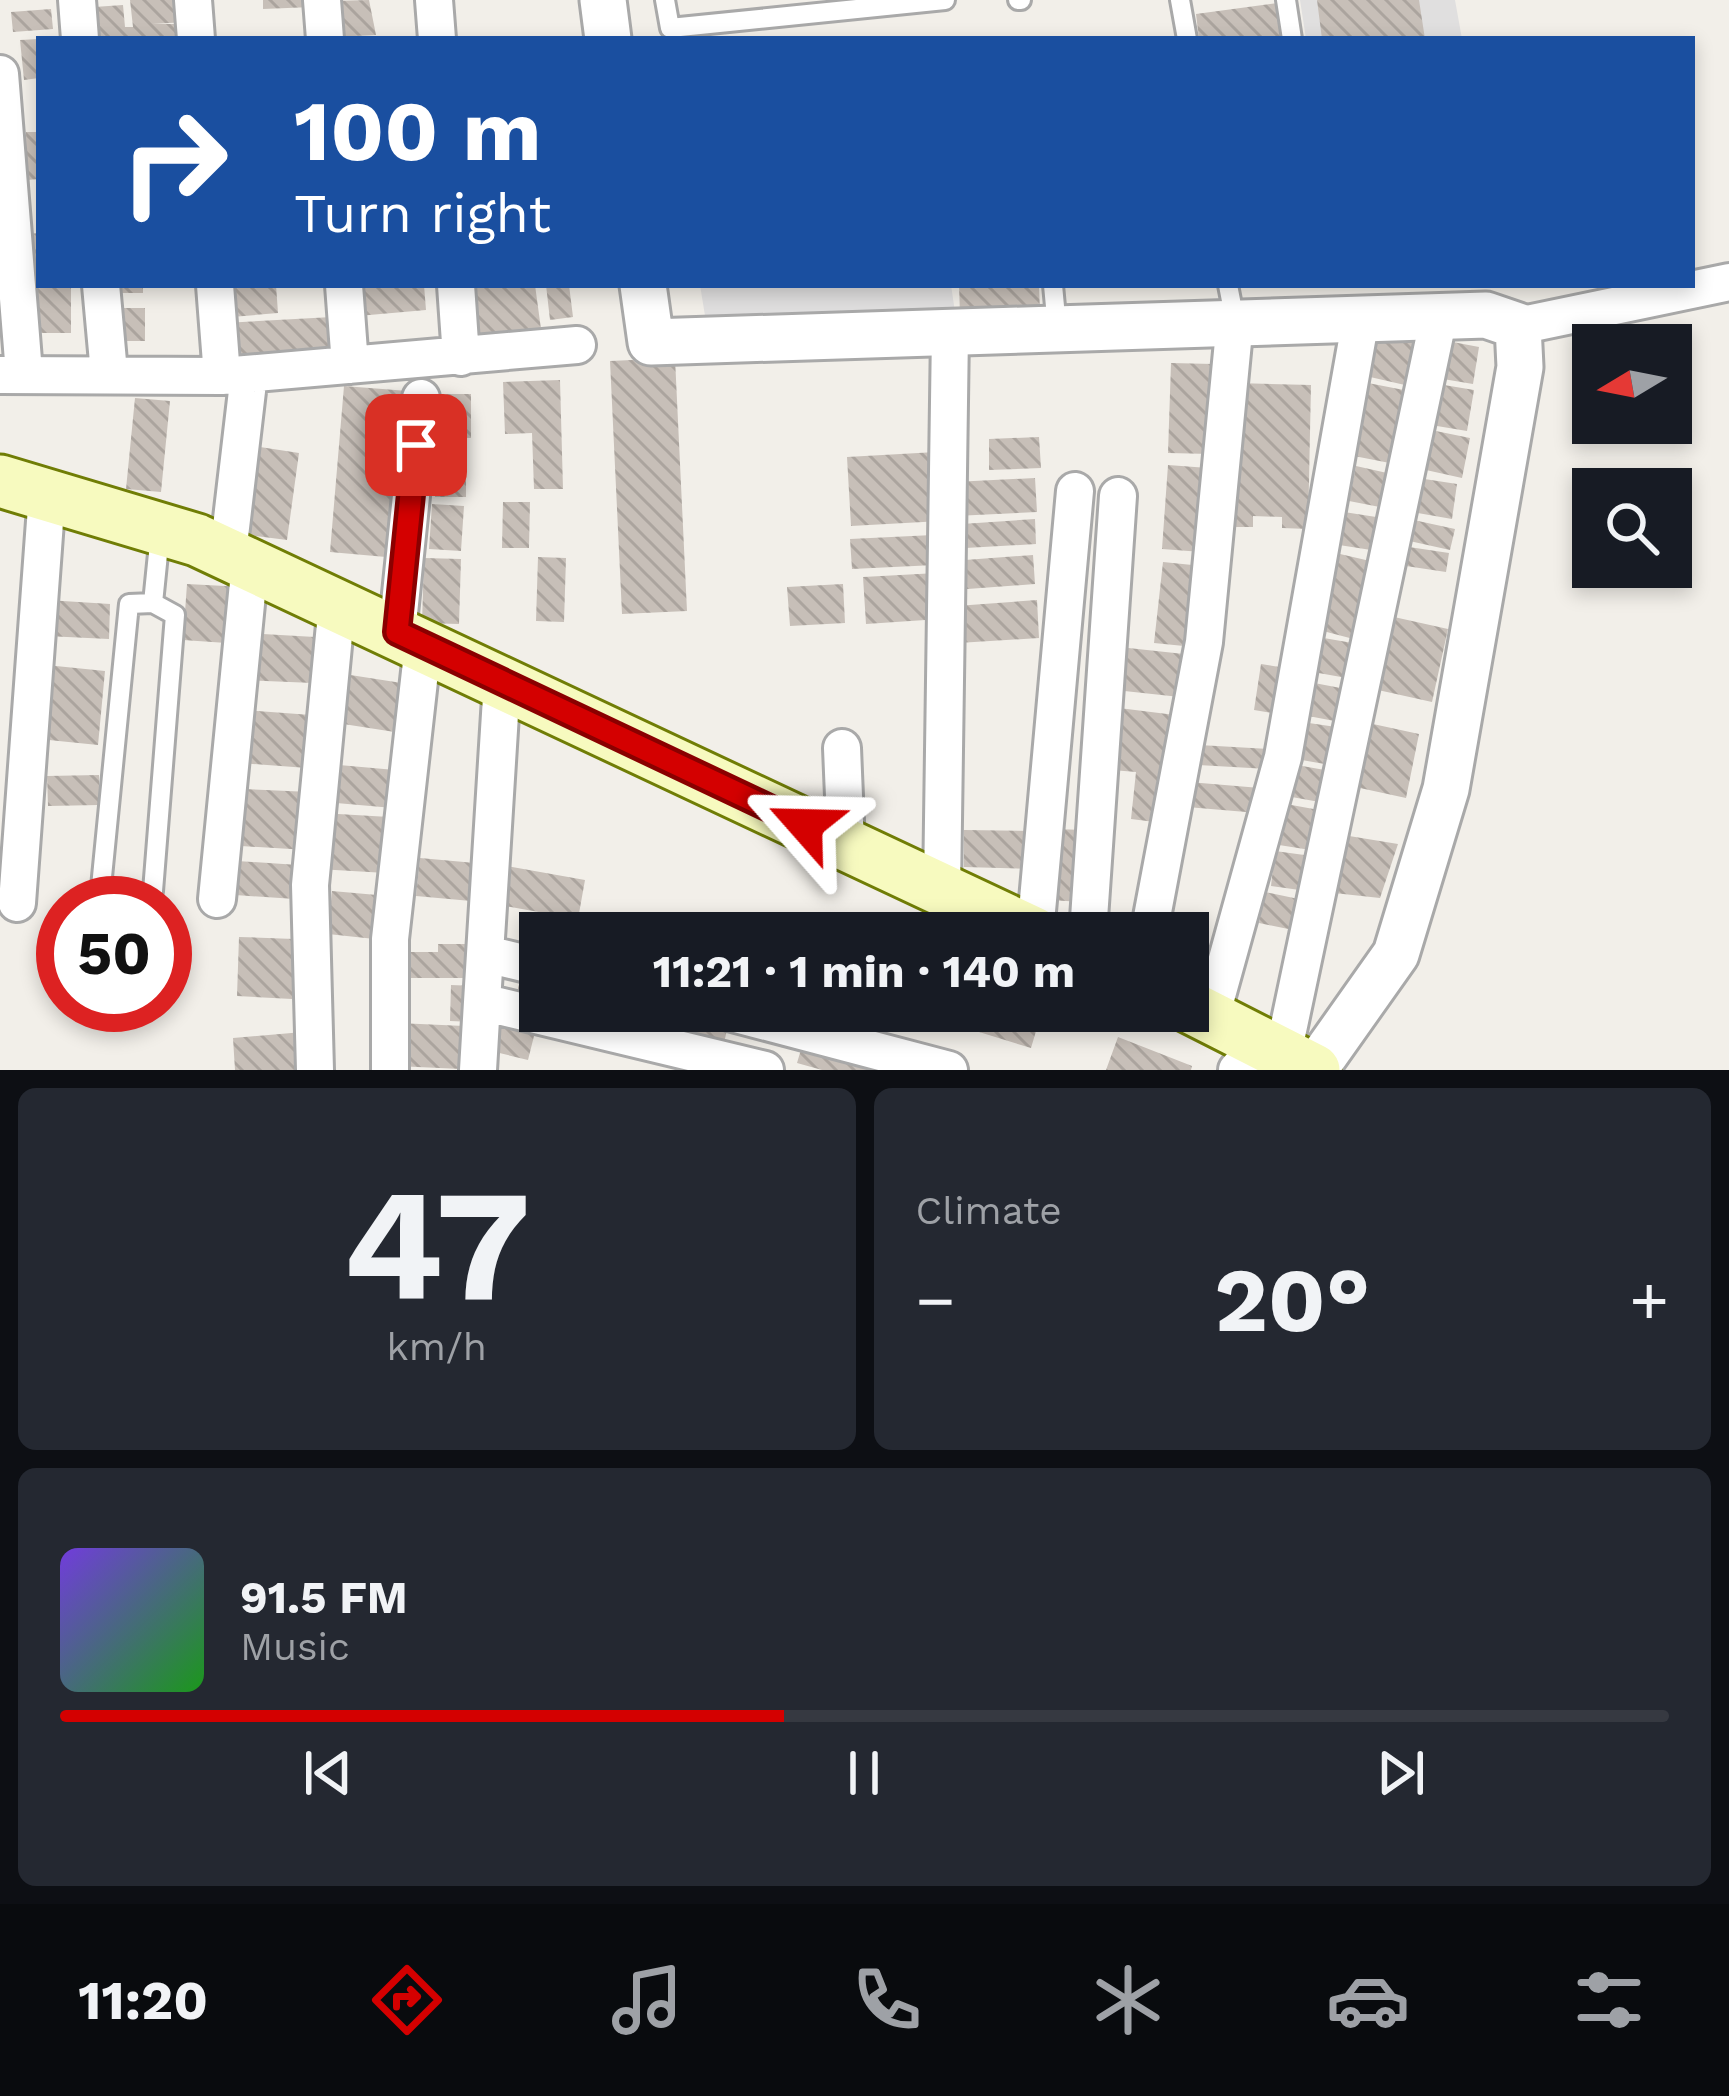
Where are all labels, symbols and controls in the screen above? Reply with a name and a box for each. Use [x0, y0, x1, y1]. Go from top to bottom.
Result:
text: 100 m [294, 82, 541, 180]
icon: right [96, 84, 252, 240]
text: Turn right [294, 182, 551, 245]
north arrow [1572, 324, 1692, 444]
map controls [1572, 324, 1692, 588]
pin [365, 394, 467, 496]
icon: arrive [383, 412, 449, 478]
button: search [1572, 468, 1692, 588]
position arrow [742, 762, 868, 888]
speed limit sign: 50 [36, 876, 192, 1032]
text: 11:21 · 1 min · 140 m [653, 945, 1075, 998]
text: 47 [343, 1154, 531, 1337]
text: Climate [916, 1188, 1062, 1233]
text: 20° [1214, 1247, 1370, 1353]
text: − [916, 1262, 955, 1339]
text: + [1629, 1262, 1669, 1339]
text: km/h [387, 1324, 487, 1369]
text: 91.5 FM [240, 1571, 408, 1624]
text: Music [240, 1624, 350, 1669]
icon: previous [295, 1740, 361, 1806]
icon: pause [831, 1740, 897, 1806]
icon: next [1368, 1740, 1434, 1806]
icon: directions [365, 1958, 449, 2042]
icon: music [605, 1958, 689, 2042]
icon: phone [845, 1958, 929, 2042]
icon: climate [1086, 1958, 1170, 2042]
icon: car [1326, 1958, 1410, 2042]
icon: filters [1567, 1958, 1651, 2042]
text: 11:20 [78, 1969, 208, 2032]

